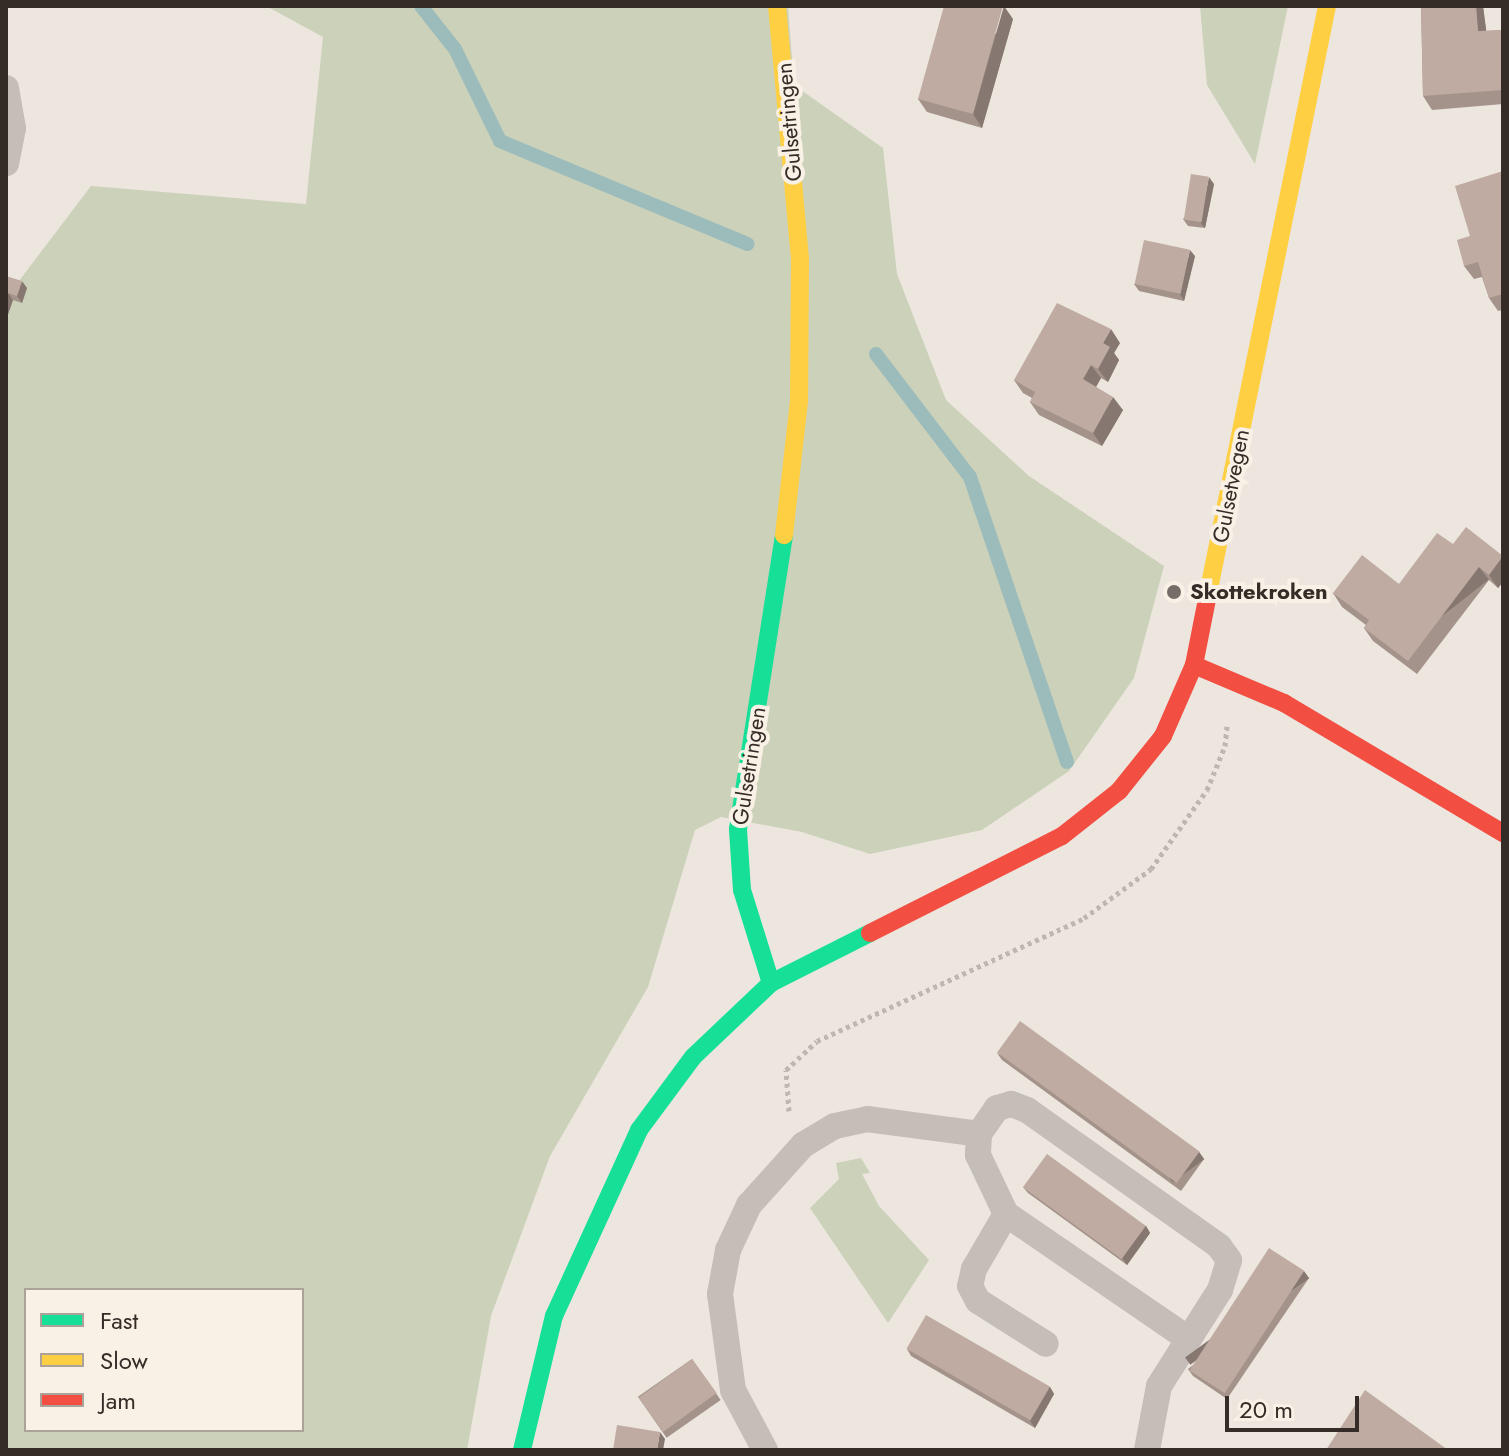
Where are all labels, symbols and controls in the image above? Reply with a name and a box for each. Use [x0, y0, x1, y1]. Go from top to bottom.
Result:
street label: Gulsetringen [771, 61, 807, 183]
street label: Gulsetvegen [1207, 427, 1255, 545]
place label: Skottekroken [1190, 579, 1328, 605]
marker: Skottekroken [1165, 583, 1183, 601]
street label: Gulsetringen [727, 705, 771, 827]
legend [24, 1288, 304, 1432]
text: Fast [100, 1303, 138, 1338]
text: Slow [100, 1343, 148, 1378]
scale bar [1229, 1380, 1363, 1430]
text: Jam [100, 1383, 136, 1418]
text: 20 m [1239, 1392, 1293, 1427]

